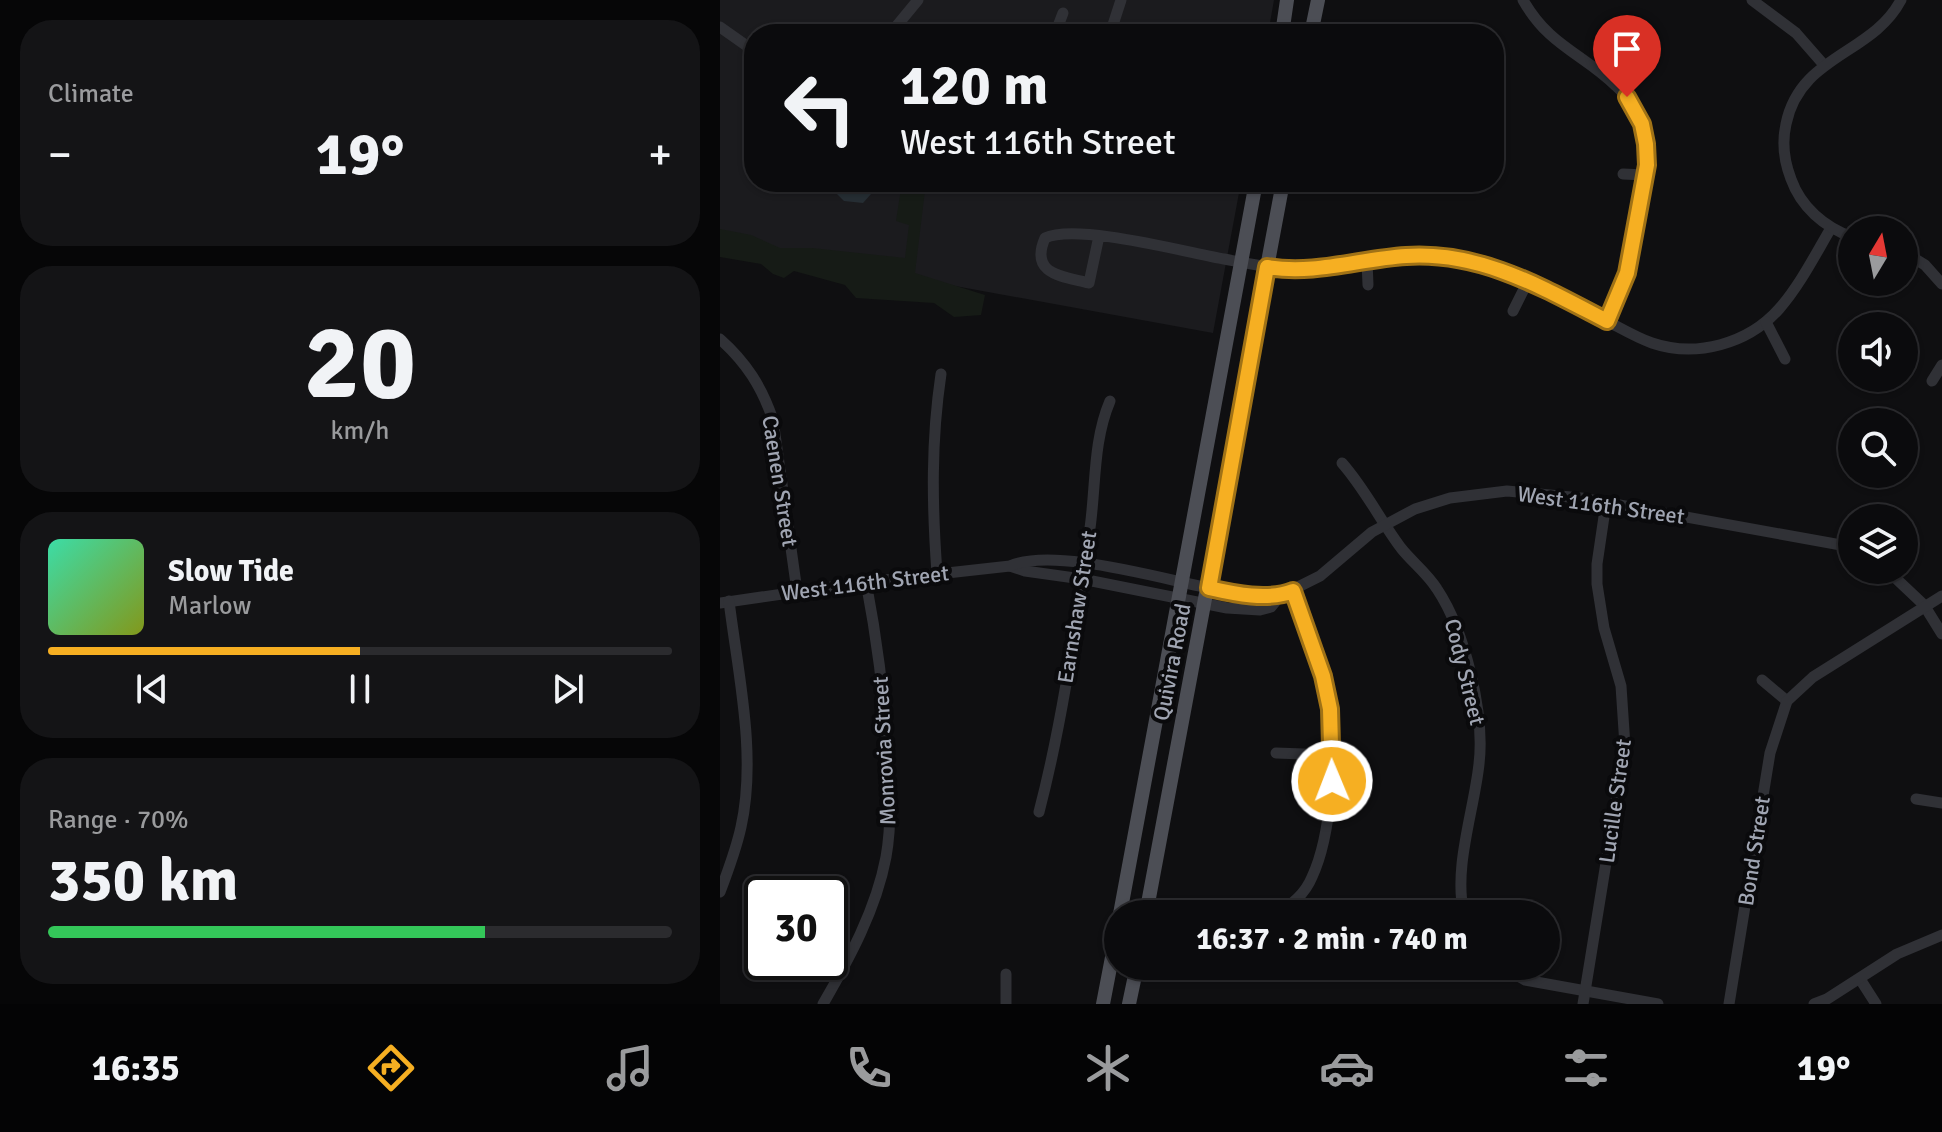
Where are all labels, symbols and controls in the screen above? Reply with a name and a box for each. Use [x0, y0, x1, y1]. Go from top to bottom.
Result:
pin [1593, 15, 1661, 97]
icon: arrive [1605, 27, 1649, 71]
text: 120 m [900, 51, 1048, 120]
icon: left [768, 56, 872, 160]
text: Climate [48, 78, 134, 110]
text: 19° [316, 118, 404, 192]
text: West 116th Street [900, 120, 1176, 165]
text: − [48, 128, 72, 182]
text: + [648, 128, 672, 182]
north arrow [1838, 216, 1918, 296]
map controls [1838, 216, 1918, 584]
text: 20 [304, 299, 416, 427]
button: sound [1838, 312, 1918, 392]
button: search [1838, 408, 1918, 488]
street label: Caenen Street [756, 414, 804, 549]
text: km/h [331, 415, 389, 447]
street label: West 116th Street [1516, 480, 1687, 530]
button: layers [1838, 504, 1918, 584]
street label: Earnshaw Street [1052, 528, 1102, 685]
text: Slow Tide [168, 553, 294, 590]
street label: West 116th Street [780, 559, 951, 607]
text: Marlow [168, 590, 251, 622]
street label: Quivira Road [1147, 601, 1197, 723]
street label: Cody Street [1439, 616, 1491, 728]
icon: previous [130, 667, 174, 711]
icon: pause [338, 667, 382, 711]
icon: next [546, 667, 590, 711]
street label: Monrovia Street [867, 676, 901, 826]
street label: Lucille Street [1593, 737, 1637, 865]
position arrow [1290, 739, 1374, 823]
street label: Bond Street [1732, 794, 1776, 908]
text: Range · 70% [48, 804, 189, 836]
text: 350 km [48, 844, 238, 918]
speed limit sign: 30 [744, 876, 848, 980]
text: 16:37 · 2 min · 740 m [1196, 921, 1468, 958]
icon: directions [363, 1040, 419, 1096]
icon: music [602, 1040, 658, 1096]
icon: phone [841, 1040, 897, 1096]
icon: climate [1080, 1040, 1136, 1096]
icon: car [1319, 1040, 1375, 1096]
icon: filters [1558, 1040, 1614, 1096]
text: 16:35 [92, 1046, 180, 1091]
text: 19° [1797, 1046, 1850, 1091]

